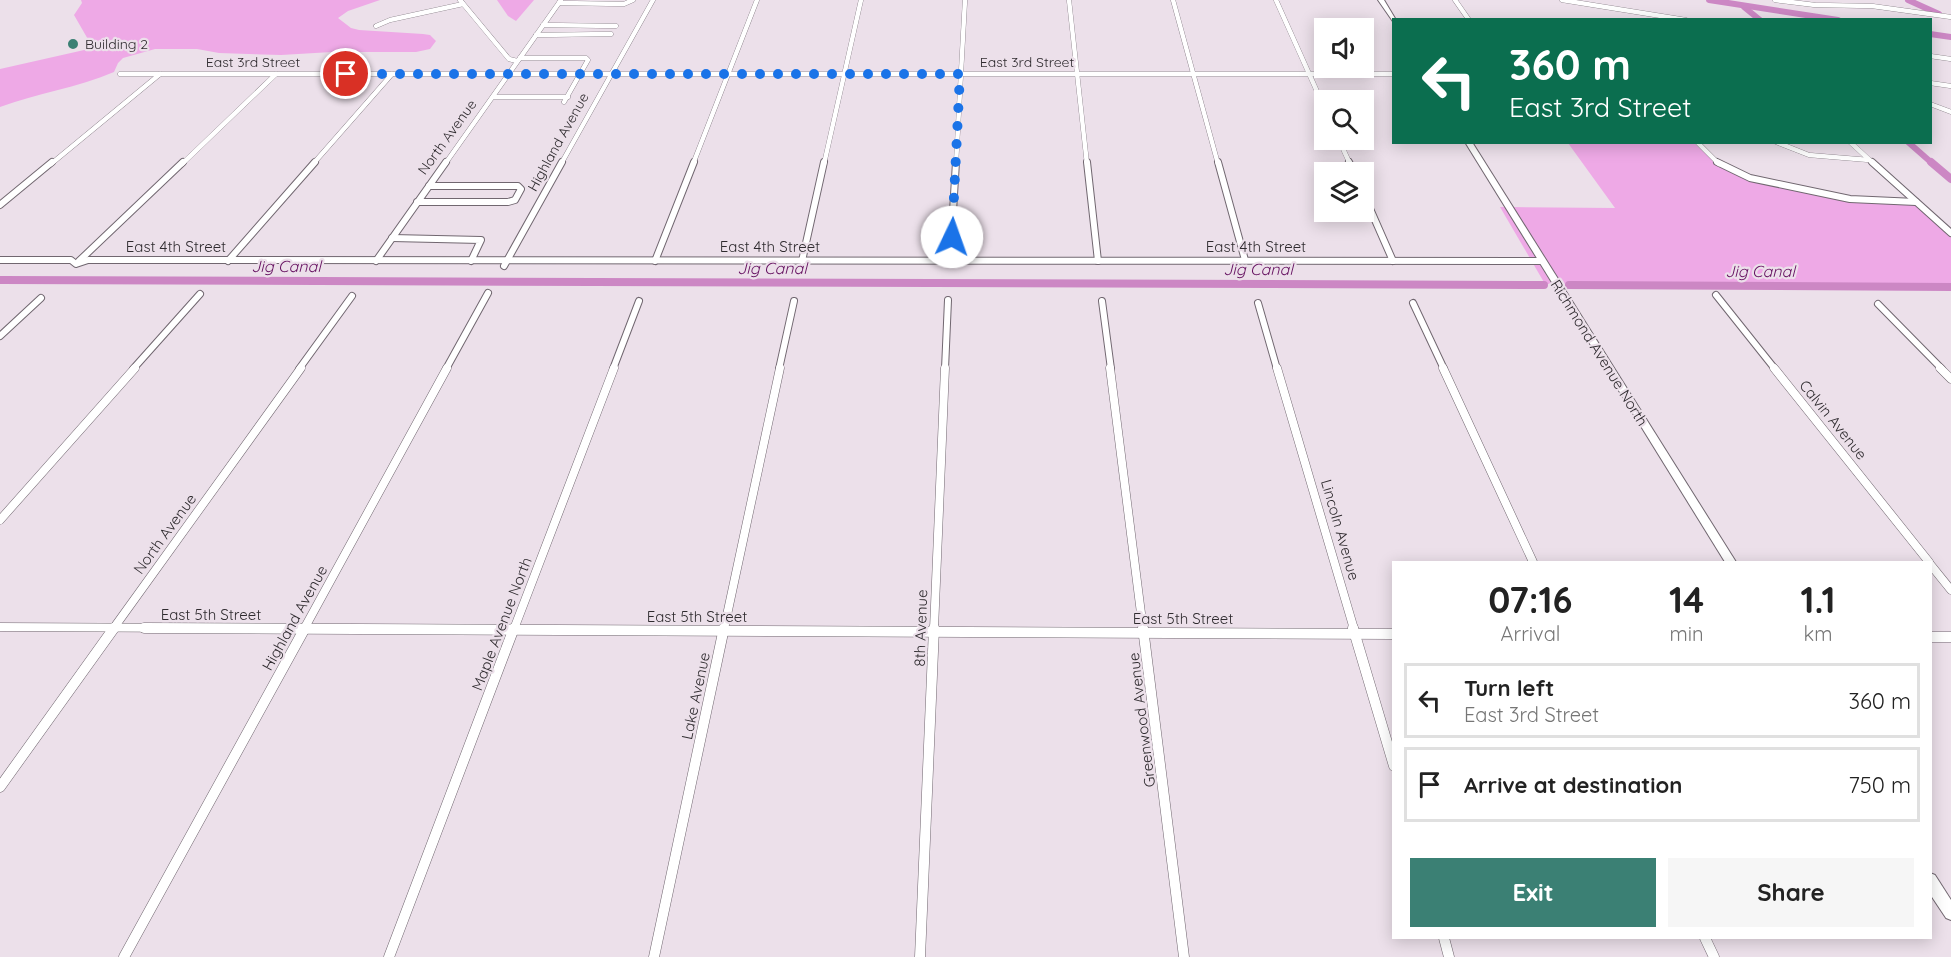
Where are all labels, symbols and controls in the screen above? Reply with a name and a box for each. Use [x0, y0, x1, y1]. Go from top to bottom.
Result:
map controls [1314, 18, 1374, 222]
button: sound [1314, 18, 1374, 78]
place label: Building 2 [85, 35, 148, 53]
marker: Building 2 [66, 37, 80, 51]
text: 360 m [1509, 38, 1631, 91]
icon: left [1410, 42, 1488, 120]
pin [320, 48, 371, 99]
street label: East 3rd Street [206, 53, 301, 71]
street label: East 3rd Street [980, 53, 1075, 71]
icon: arrive [329, 57, 362, 90]
street label: Highland Avenue [524, 90, 593, 194]
button: search [1314, 90, 1374, 150]
text: East 3rd Street [1509, 90, 1691, 124]
street label: North Avenue [414, 96, 480, 178]
button: layers [1314, 162, 1374, 222]
position arrow [920, 205, 984, 269]
street label: East 4th Street [126, 237, 226, 256]
street label: East 4th Street [720, 237, 820, 256]
street label: East 4th Street [1206, 237, 1306, 256]
water label: Jig Canal [251, 256, 323, 276]
water label: Jig Canal [737, 258, 809, 278]
water label: Jig Canal [1223, 259, 1295, 279]
water label: Jig Canal [1725, 261, 1797, 281]
street label: Richmond Avenue North [1547, 276, 1652, 429]
street label: Calvin Avenue [1795, 376, 1871, 463]
street label: Lincoln Avenue [1317, 477, 1364, 583]
street label: North Avenue [129, 490, 200, 578]
street label: Maple Avenue North [467, 554, 536, 693]
street label: Highland Avenue [258, 562, 331, 674]
text: 07:16 [1488, 577, 1573, 622]
text: 14 [1669, 577, 1704, 622]
text: 1.1 [1800, 577, 1836, 622]
street label: 8th Avenue [910, 589, 931, 667]
street label: East 5th Street [161, 605, 261, 624]
street label: East 5th Street [647, 607, 747, 626]
street label: East 5th Street [1133, 609, 1233, 628]
text: Arrival [1501, 621, 1560, 646]
text: min [1669, 621, 1704, 646]
text: km [1804, 621, 1833, 646]
street label: Lake Avenue [677, 651, 714, 741]
street label: Greenwood Avenue [1124, 652, 1159, 788]
text: Turn left [1464, 674, 1554, 702]
icon: left [1413, 684, 1446, 717]
text: 360 m [1848, 687, 1911, 715]
text: East 3rd Street [1464, 702, 1599, 727]
icon: arrive [1413, 768, 1446, 801]
text: Arrive at destination [1464, 771, 1682, 799]
text: 750 m [1849, 771, 1911, 799]
button: Exit [1410, 858, 1656, 927]
button: Share [1668, 858, 1914, 927]

